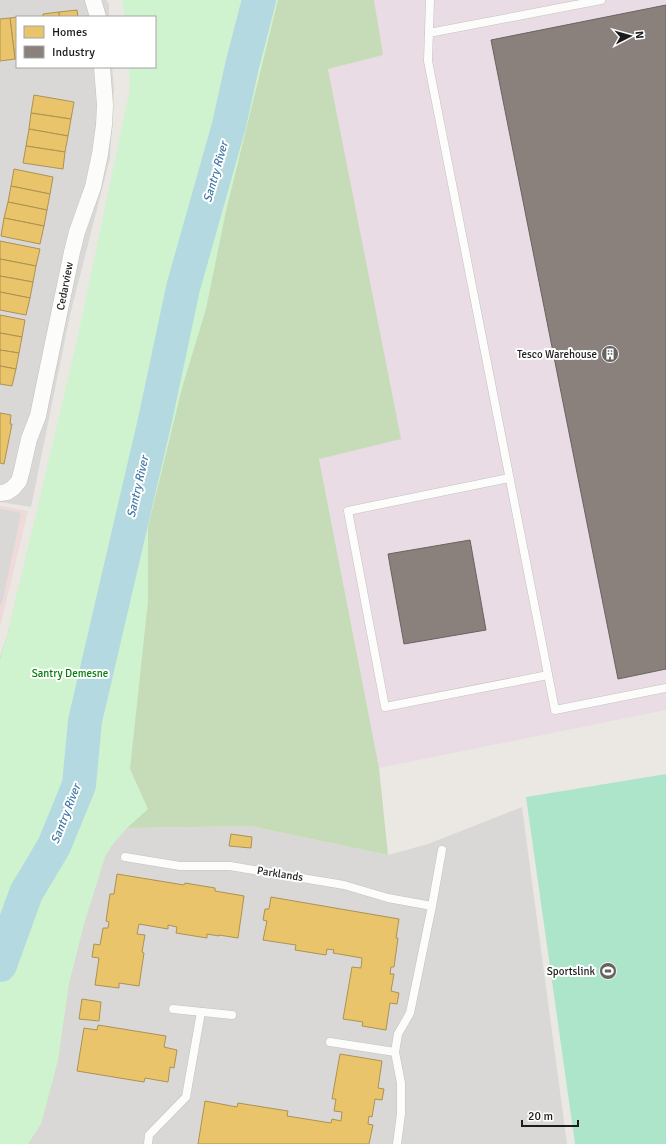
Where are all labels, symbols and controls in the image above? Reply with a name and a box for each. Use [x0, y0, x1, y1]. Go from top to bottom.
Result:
legend [16, 16, 156, 68]
north arrow [610, 16, 650, 56]
text: Homes [52, 25, 87, 40]
text: N [633, 31, 646, 39]
text: Industry [52, 45, 95, 60]
water label: Santry River [200, 138, 232, 204]
street label: Cedarview [54, 261, 76, 311]
building icon: Tesco Warehouse [600, 344, 620, 364]
place label: Tesco Warehouse [517, 348, 597, 361]
water label: Santry River [124, 453, 153, 519]
park label: Santry Demesne [32, 667, 108, 680]
water label: Santry River [48, 781, 85, 846]
street label: Parklands [256, 864, 304, 884]
sports icon: Sportslink [598, 961, 618, 981]
place label: Sportslink [547, 965, 595, 978]
scale bar [522, 1102, 578, 1128]
text: 20 m [528, 1109, 553, 1124]

